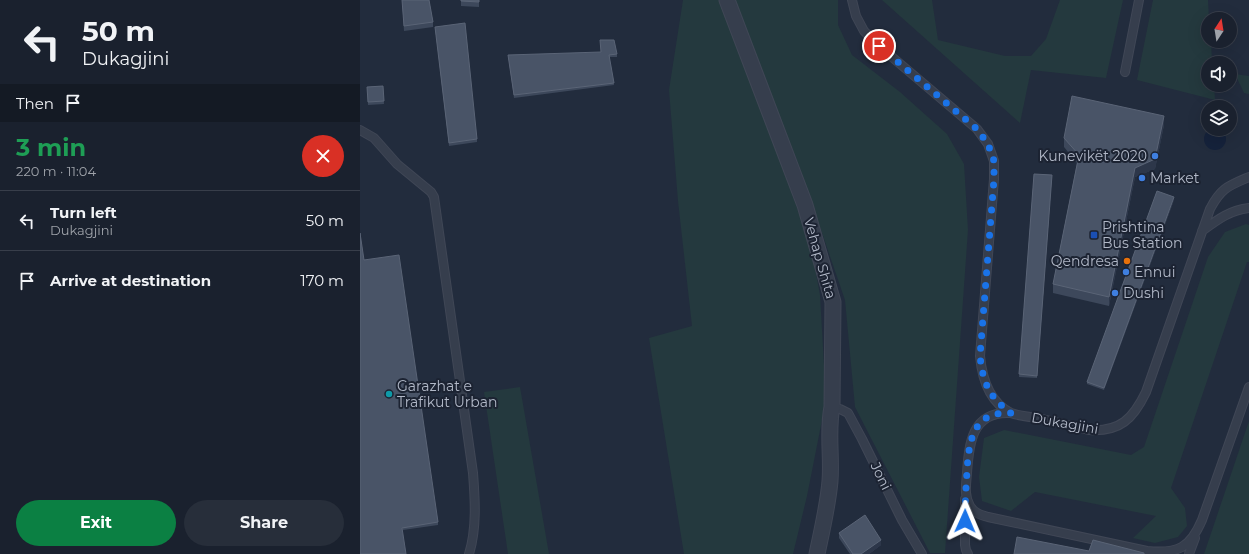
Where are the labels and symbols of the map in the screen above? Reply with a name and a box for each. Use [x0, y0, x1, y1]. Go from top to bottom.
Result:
north arrow [1201, 12, 1237, 48]
pin [862, 29, 896, 63]
place label: Kunevikët 2020 [1039, 147, 1147, 165]
marker: Kunevikët 2020 [1150, 151, 1160, 161]
place label: Market [1150, 169, 1200, 187]
marker: Market [1137, 173, 1147, 183]
street label: Vehap Shita [800, 215, 840, 301]
place label: Prishtina Bus Station [1102, 218, 1182, 252]
marker: Prishtina Bus Station [1089, 230, 1099, 240]
place label: Qendresa [1051, 252, 1119, 270]
marker: Qendresa [1122, 256, 1132, 266]
place label: Ennui [1134, 263, 1175, 281]
marker: Ennui [1121, 267, 1131, 277]
place label: Dushi [1123, 284, 1164, 302]
marker: Dushi [1110, 288, 1120, 298]
place label: Garazhat e Trafikut Urban [397, 377, 497, 411]
marker: Garazhat e Trafikut Urban [384, 389, 394, 399]
street label: Dukagjini [1030, 408, 1100, 438]
street label: Joni [866, 458, 895, 493]
position arrow [944, 500, 986, 542]

